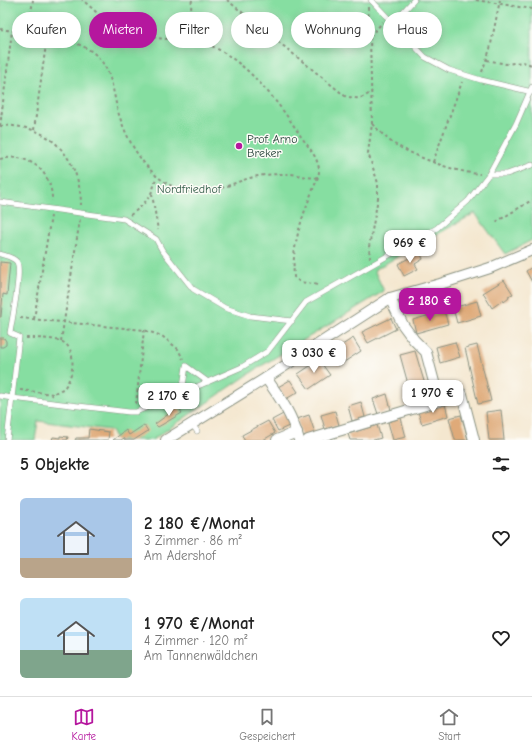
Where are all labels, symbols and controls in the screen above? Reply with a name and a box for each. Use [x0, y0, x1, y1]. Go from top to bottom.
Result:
chip: Kaufen [12, 12, 81, 48]
chip: Mieten [89, 12, 157, 48]
chip: Filter [165, 12, 223, 48]
chip: Neu [231, 12, 283, 48]
chip: Wohnung [291, 12, 375, 48]
chip: Haus [383, 12, 442, 48]
place label: Prof. Arno Breker [247, 132, 298, 160]
marker: Prof. Arno Breker [234, 141, 244, 151]
park label: Nordfriedhof [157, 182, 222, 196]
pin: 969 € [382, 230, 438, 264]
text: 969 € [393, 235, 427, 250]
pin: 2 180 € [393, 288, 467, 322]
text: 2 180 € [408, 293, 452, 308]
pin: 3 030 € [277, 340, 351, 374]
text: 3 030 € [291, 345, 337, 360]
pin: 1 970 € [396, 380, 470, 414]
pin: 2 170 € [132, 383, 206, 417]
text: 1 970 € [411, 385, 455, 400]
text: 2 170 € [147, 388, 191, 403]
icon: filters [490, 453, 512, 475]
text: 5 Objekte [20, 455, 89, 474]
icon: home [52, 514, 100, 562]
text: 2 180 €/Monat [144, 514, 255, 533]
icon: heart [490, 527, 512, 549]
text: 3 Zimmer · 86 m² [144, 533, 242, 548]
text: Am Adershof [144, 548, 216, 563]
icon: home [52, 614, 100, 662]
text: 1 970 €/Monat [144, 614, 254, 633]
icon: heart [490, 627, 512, 649]
text: 4 Zimmer · 120 m² [144, 633, 248, 648]
text: Am Tannenwäldchen [144, 648, 258, 663]
tab: Karte [72, 706, 96, 743]
tab: Gespeichert [239, 706, 295, 743]
tab: Start [438, 706, 460, 743]

